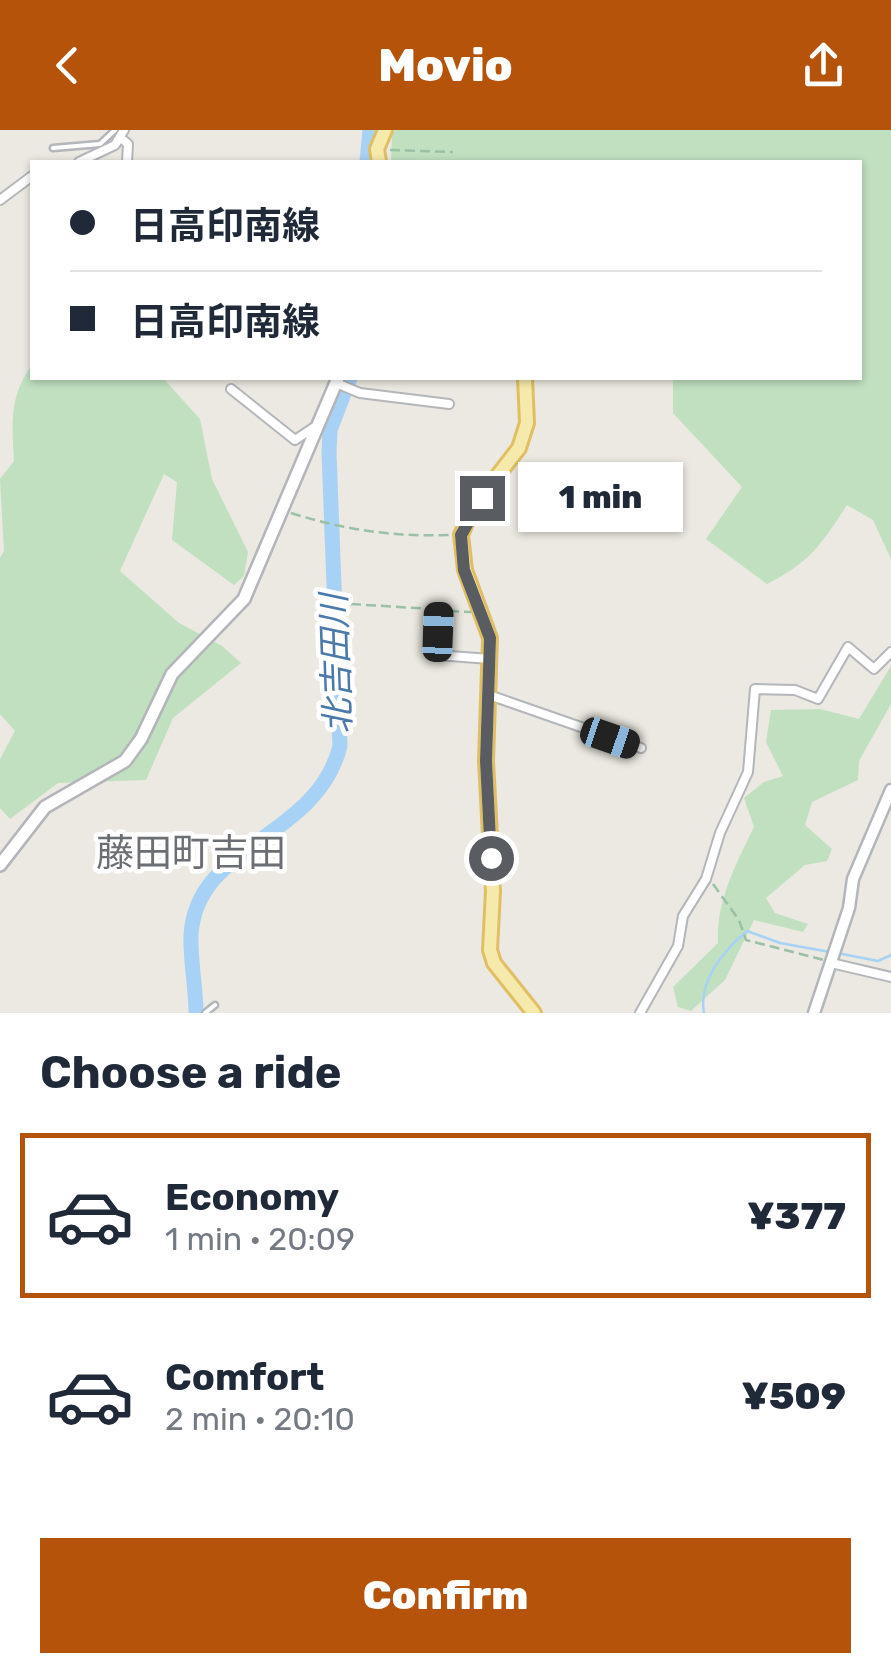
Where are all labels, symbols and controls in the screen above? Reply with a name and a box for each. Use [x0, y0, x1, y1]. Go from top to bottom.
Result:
icon: back [40, 38, 95, 93]
icon: share [796, 38, 851, 93]
text: Movio [378, 39, 513, 92]
text: 日高印南線 [130, 203, 320, 249]
text: 日高印南線 [130, 299, 320, 345]
callout: 1 min [517, 463, 682, 533]
route end [460, 476, 505, 521]
text: 1 min [559, 478, 642, 516]
water label: 北吉田川 [312, 589, 359, 735]
car [422, 601, 454, 663]
car [577, 714, 643, 762]
district label: 藤田町吉田 [96, 830, 286, 876]
route start [469, 836, 514, 881]
text: Choose a ride [40, 1046, 342, 1099]
icon: car [45, 1171, 135, 1261]
text: Economy [165, 1174, 339, 1220]
text: ¥377 [747, 1193, 846, 1239]
text: 1 min · 20:09 [165, 1220, 355, 1258]
icon: car [45, 1351, 135, 1441]
text: Comfort [165, 1354, 324, 1400]
text: ¥509 [742, 1373, 846, 1419]
text: 2 min · 20:10 [165, 1400, 355, 1438]
button: Confirm [40, 1538, 851, 1653]

